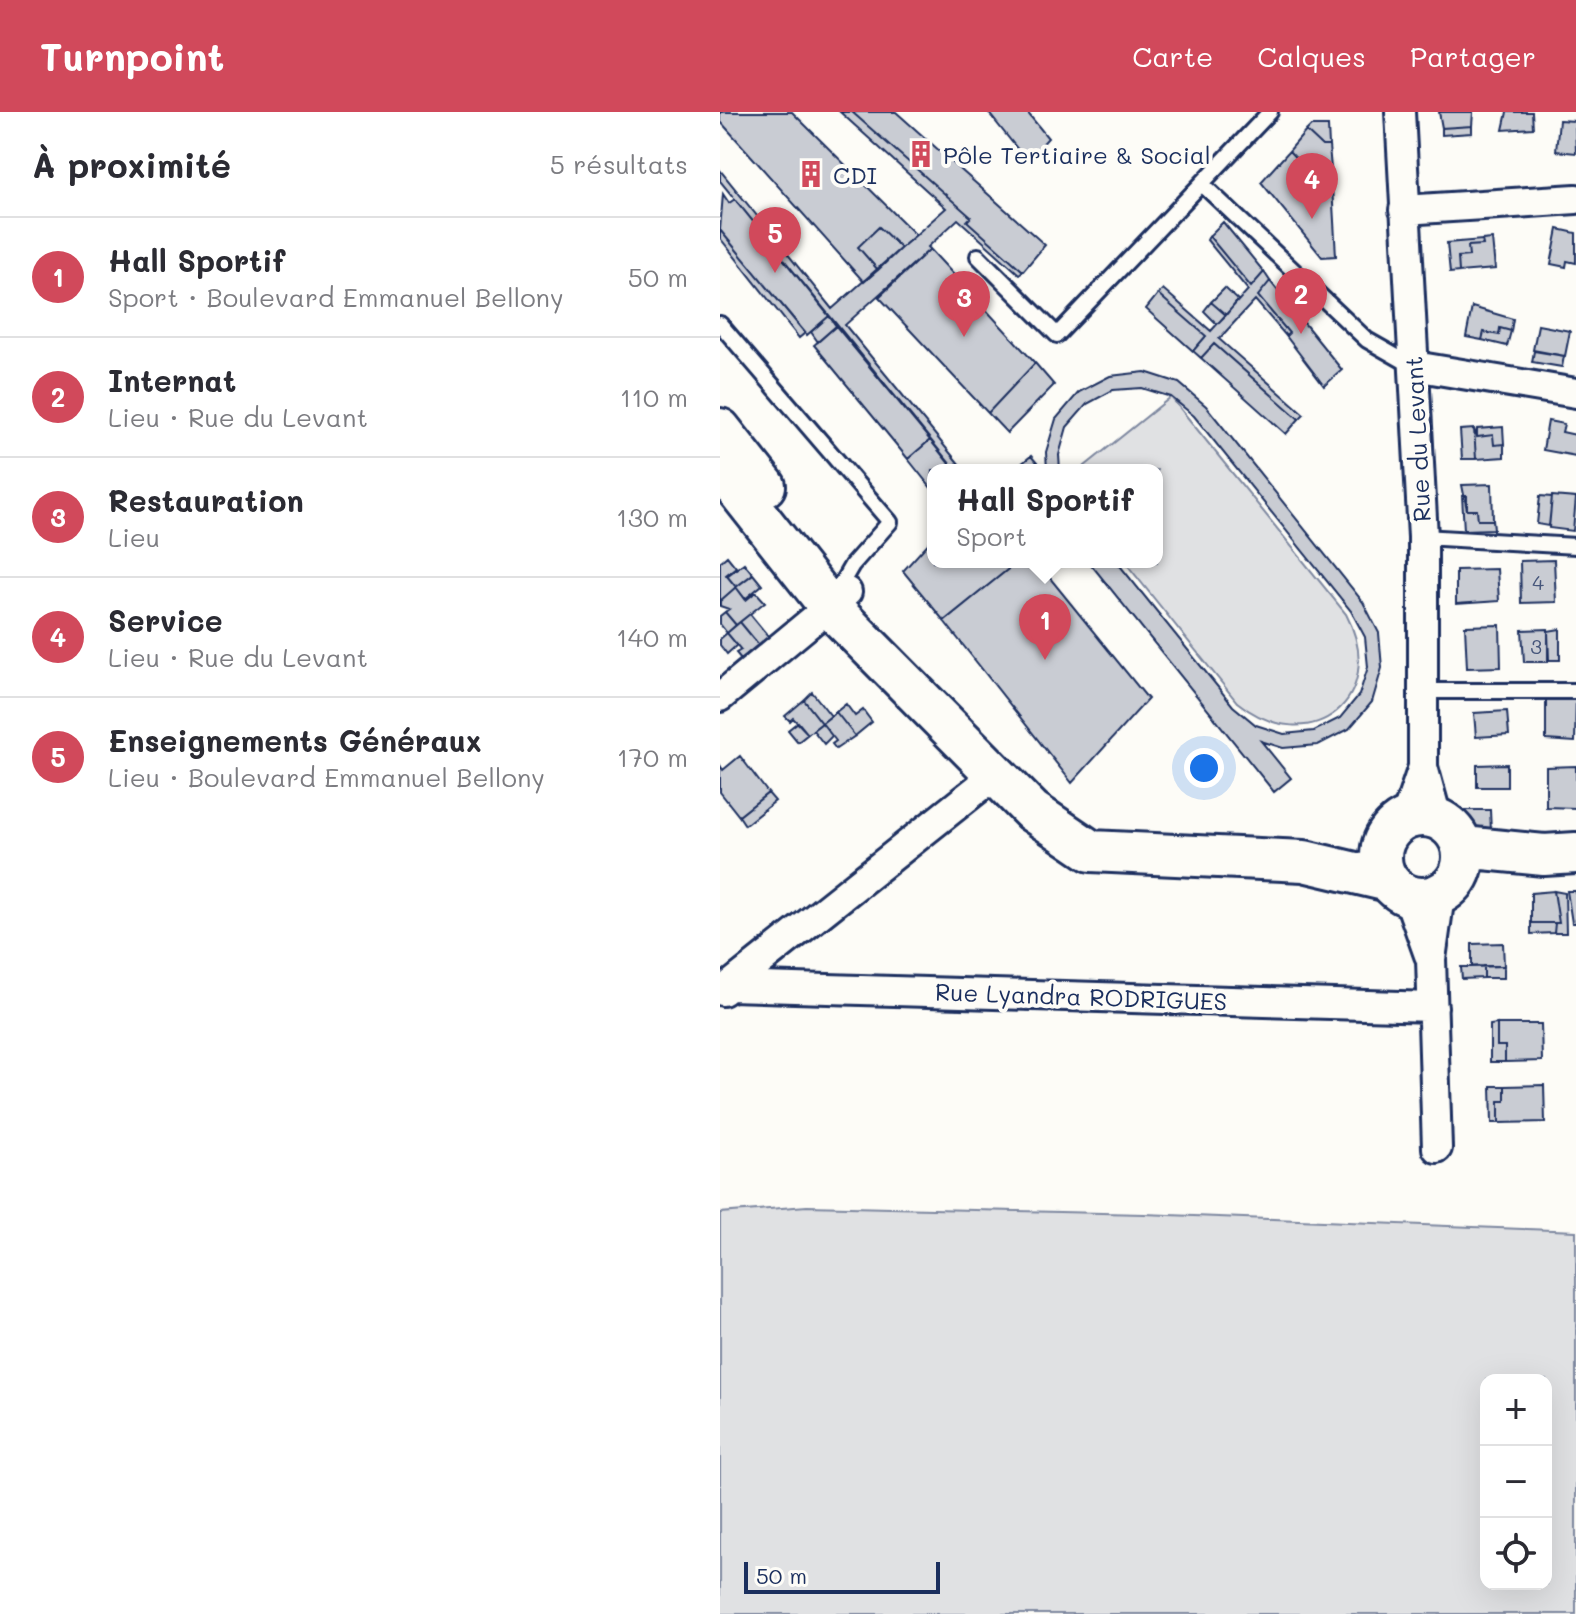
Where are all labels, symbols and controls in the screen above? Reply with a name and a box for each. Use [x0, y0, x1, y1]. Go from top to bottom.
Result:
text: Turnpoint [40, 31, 224, 81]
text: Carte [1132, 38, 1213, 74]
text: Calques [1257, 38, 1366, 74]
text: Partager [1410, 38, 1536, 74]
building icon: Pôle Tertiaire & Social [906, 139, 936, 169]
place label: Pôle Tertiaire & Social [943, 139, 1211, 170]
text: À proximité [32, 142, 231, 187]
text: 5 résultats [550, 147, 688, 181]
pin: 4 [1286, 153, 1338, 219]
building icon: CDI [796, 159, 826, 189]
place label: CDI [833, 159, 877, 190]
pin: 5 [749, 207, 801, 273]
text: Hall Sportif [108, 240, 285, 280]
text: 1 [52, 260, 64, 294]
text: 50 m [628, 260, 688, 294]
pin: 2 [1275, 268, 1327, 334]
pin: 3 [938, 271, 990, 337]
text: Sport · Boulevard Emmanuel Bellony [108, 280, 564, 314]
street label: Rue du Levant [1397, 355, 1437, 523]
text: Internat [108, 360, 236, 400]
text: 2 [51, 380, 65, 414]
text: 110 m [620, 380, 688, 414]
text: Lieu · Rue du Levant [108, 400, 368, 434]
popup [927, 464, 1163, 568]
text: Hall Sportif [956, 479, 1134, 519]
text: Restauration [108, 480, 304, 520]
text: 3 [50, 500, 66, 534]
text: 130 m [616, 500, 688, 534]
text: Sport [956, 519, 1027, 553]
text: Lieu [108, 520, 160, 554]
house number: 4 [1532, 569, 1544, 595]
pin: 1 [1019, 594, 1071, 660]
text: Service [108, 600, 223, 640]
text: 4 [50, 620, 66, 654]
text: 140 m [616, 620, 688, 654]
house number: 3 [1530, 633, 1542, 659]
text: Lieu · Rue du Levant [108, 640, 368, 674]
text: Enseignements Généraux [108, 720, 482, 760]
text: 5 [50, 740, 66, 774]
text: 170 m [617, 740, 688, 774]
your location [1184, 748, 1224, 788]
text: Lieu · Boulevard Emmanuel Bellony [108, 760, 545, 794]
street label: Rue Lyandra RODRIGUES [934, 975, 1228, 1017]
map controls [1480, 1374, 1552, 1590]
button: + [1480, 1374, 1552, 1446]
button: − [1480, 1446, 1552, 1518]
button: locate [1480, 1518, 1552, 1590]
scale bar [744, 1558, 940, 1594]
text: 50 m [756, 1561, 807, 1590]

